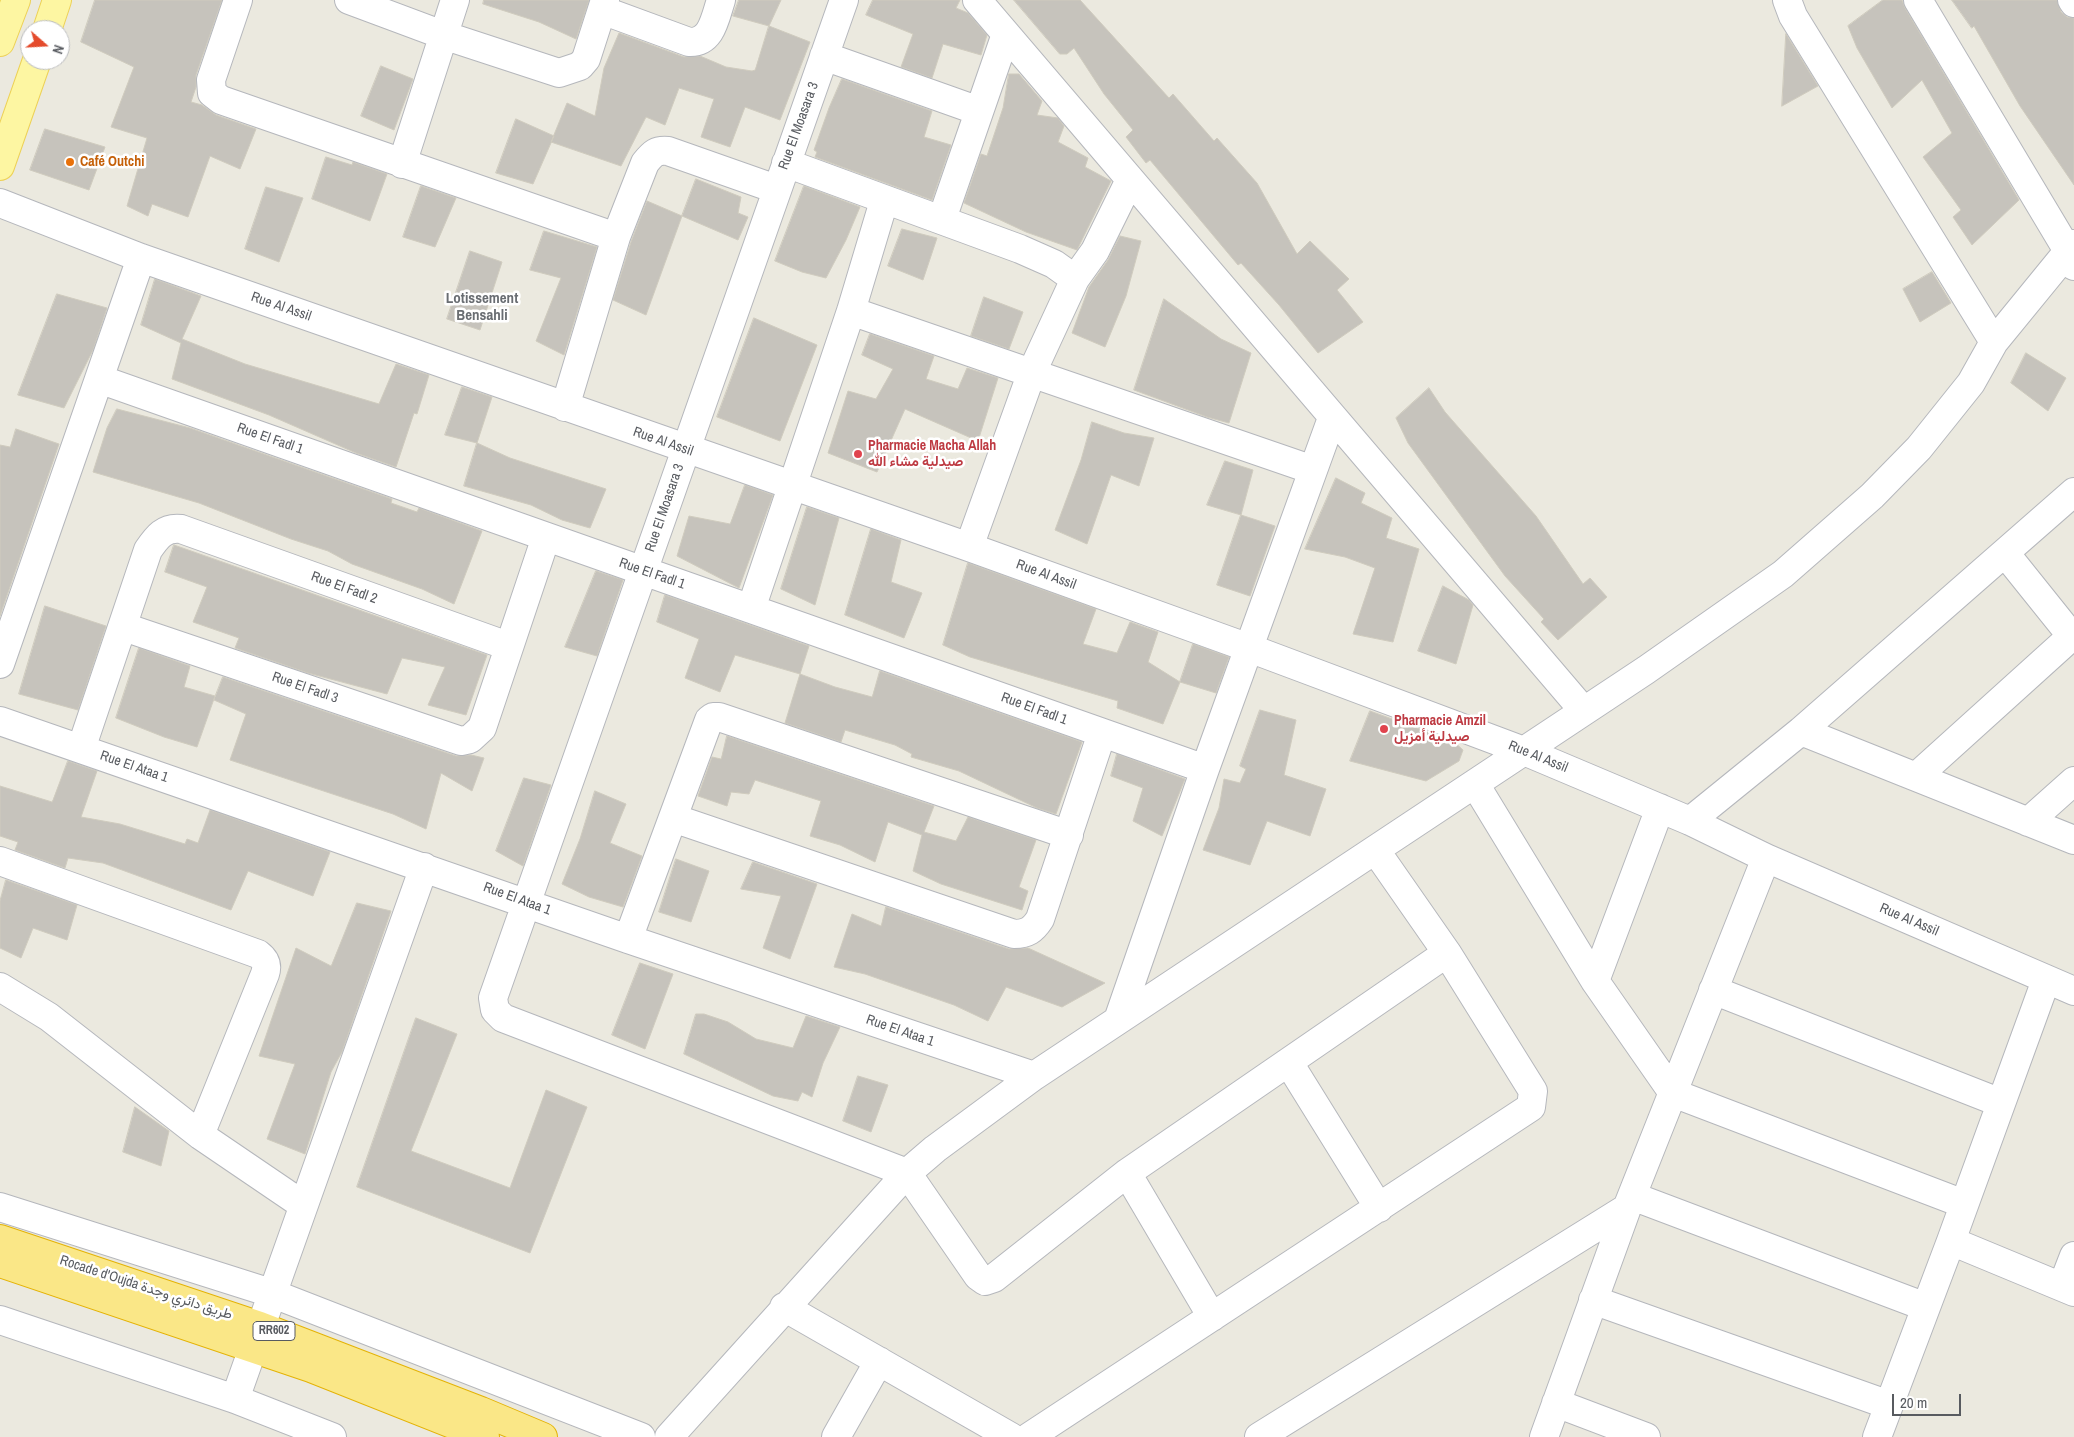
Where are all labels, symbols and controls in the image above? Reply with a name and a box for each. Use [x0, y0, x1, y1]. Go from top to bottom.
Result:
north arrow [20, 20, 70, 70]
text: N [48, 43, 68, 56]
street label: Rue El Moasara 3 [775, 80, 823, 172]
place label: Café Outchi [80, 154, 144, 170]
marker: Café Outchi [64, 156, 76, 168]
street label: Rue Al Assil [249, 289, 313, 325]
district label: Lotissement Bensahli [446, 290, 518, 325]
street label: Rue El Fadl 1 [235, 420, 305, 458]
street label: Rue Al Assil [631, 424, 695, 460]
place label: Pharmacie Macha Allah صيدلية مشاء الله [868, 438, 996, 471]
marker: Pharmacie Macha Allah صيدلية مشاء الله [852, 448, 864, 460]
street label: Rue El Moasara 3 [642, 462, 688, 554]
street label: Rue El Fadl 1 [617, 555, 687, 593]
street label: Rue Al Assil [1014, 556, 1078, 594]
street label: Rue El Fadl 2 [309, 568, 379, 608]
street label: Rue El Fadl 3 [270, 669, 340, 707]
street label: Rue El Fadl 1 [999, 689, 1069, 729]
place label: Pharmacie Amzil صيدلية أمزيل [1394, 713, 1486, 746]
marker: Pharmacie Amzil صيدلية أمزيل [1378, 723, 1390, 735]
street label: Rue Al Assil [1506, 738, 1570, 776]
street label: Rue El Ataa 1 [98, 748, 170, 786]
street label: Rue El Ataa 1 [481, 879, 553, 919]
street label: Rue Al Assil [1877, 900, 1941, 940]
street label: Rue El Ataa 1 [864, 1012, 936, 1050]
street label: Rocade d'Oujda طريق دائري وجدة [58, 1252, 234, 1324]
road number: RR602 [253, 1322, 295, 1340]
scale bar [1894, 1384, 1963, 1416]
text: 20 m [1900, 1392, 1927, 1413]

